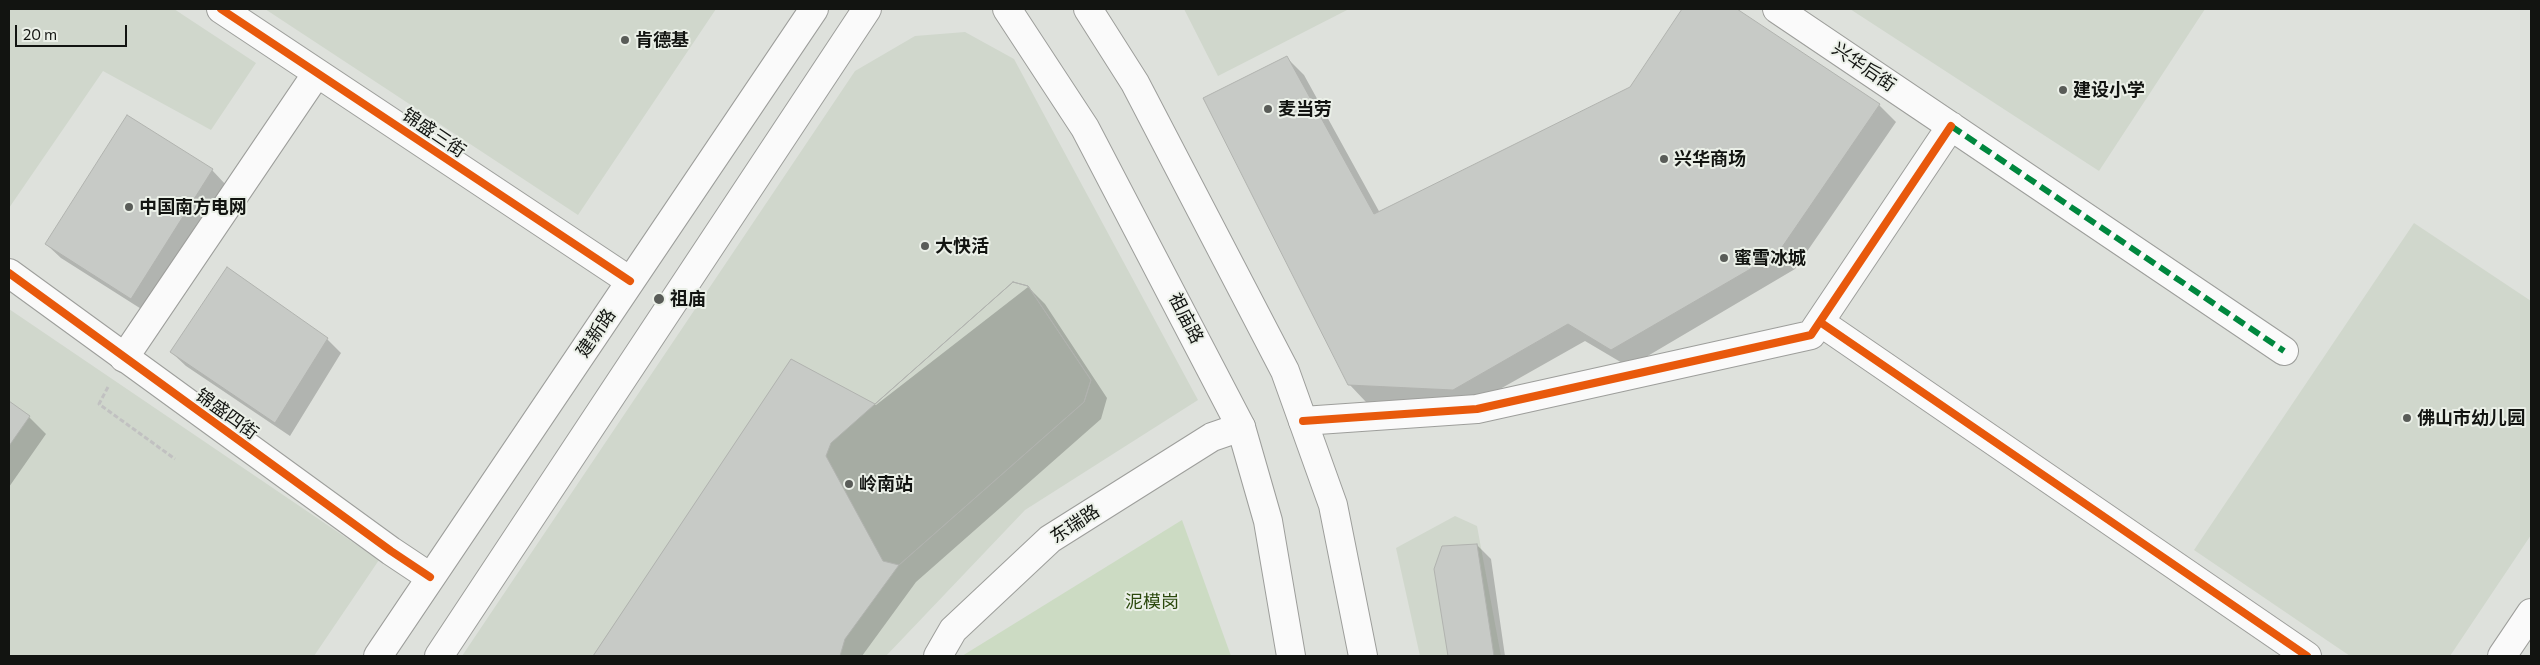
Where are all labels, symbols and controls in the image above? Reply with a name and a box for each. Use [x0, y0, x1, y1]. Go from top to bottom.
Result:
scale bar [18, 15, 130, 47]
text: 20 m [23, 25, 57, 43]
place label: 肯德基 [635, 29, 689, 51]
marker: 肯德基 [619, 34, 631, 46]
street label: 兴华后街 [1828, 38, 1900, 96]
place label: 建设小学 [2073, 79, 2145, 101]
marker: 建设小学 [2057, 84, 2069, 96]
place label: 麦当劳 [1278, 98, 1332, 120]
marker: 麦当劳 [1262, 103, 1274, 115]
street label: 锦盛三街 [398, 104, 470, 162]
place label: 兴华商场 [1674, 148, 1746, 170]
marker: 兴华商场 [1658, 153, 1670, 165]
place label: 中国南方电网 [139, 196, 247, 218]
marker: 中国南方电网 [123, 201, 135, 213]
place label: 大快活 [935, 235, 989, 257]
marker: 大快活 [919, 240, 931, 252]
place label: 蜜雪冰城 [1734, 247, 1806, 269]
marker: 蜜雪冰城 [1718, 252, 1730, 264]
place label: 祖庙 [670, 288, 706, 310]
street label: 祖庙路 [1164, 289, 1208, 347]
marker: 祖庙 [652, 292, 666, 306]
street label: 建新路 [572, 305, 620, 361]
street label: 锦盛四街 [192, 384, 262, 444]
place label: 佛山市幼儿园 [2417, 407, 2525, 429]
marker: 佛山市幼儿园 [2401, 412, 2413, 424]
place label: 岭南站 [859, 473, 913, 495]
marker: 岭南站 [843, 478, 855, 490]
street label: 东瑞路 [1046, 500, 1104, 548]
park label: 泥模岗 [1125, 591, 1179, 613]

